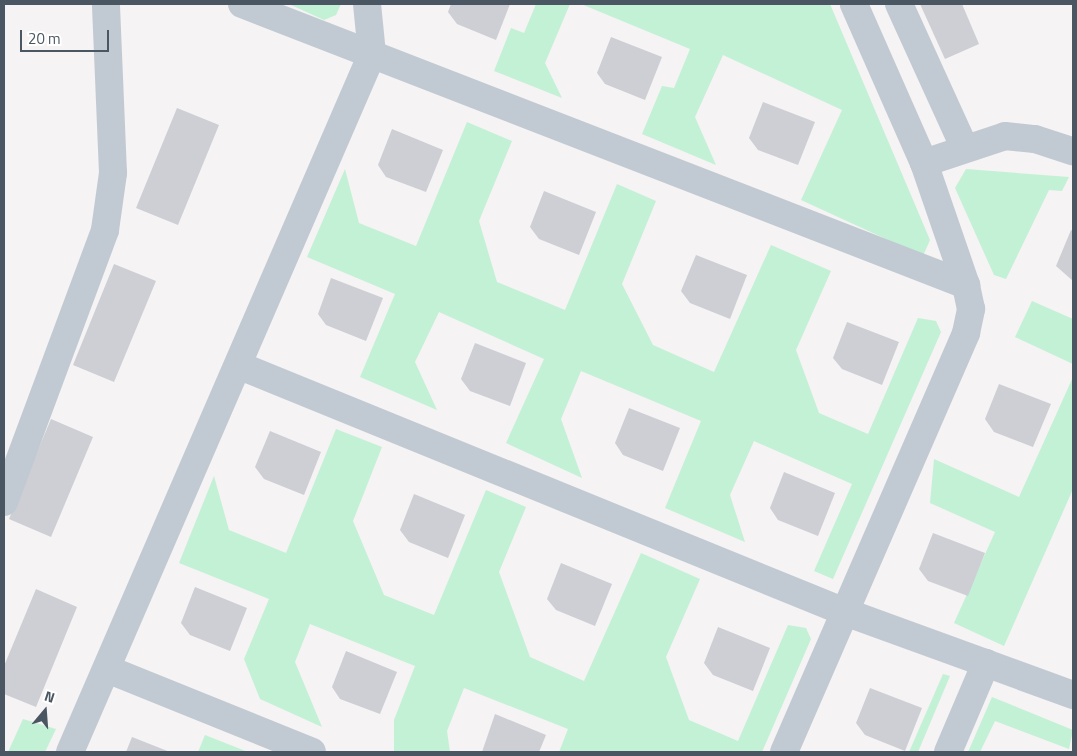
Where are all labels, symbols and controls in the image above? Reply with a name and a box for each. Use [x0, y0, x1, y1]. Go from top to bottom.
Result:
scale bar [22, 20, 111, 52]
text: 20 m [28, 27, 61, 50]
text: N [42, 685, 58, 708]
north arrow [20, 686, 70, 736]

